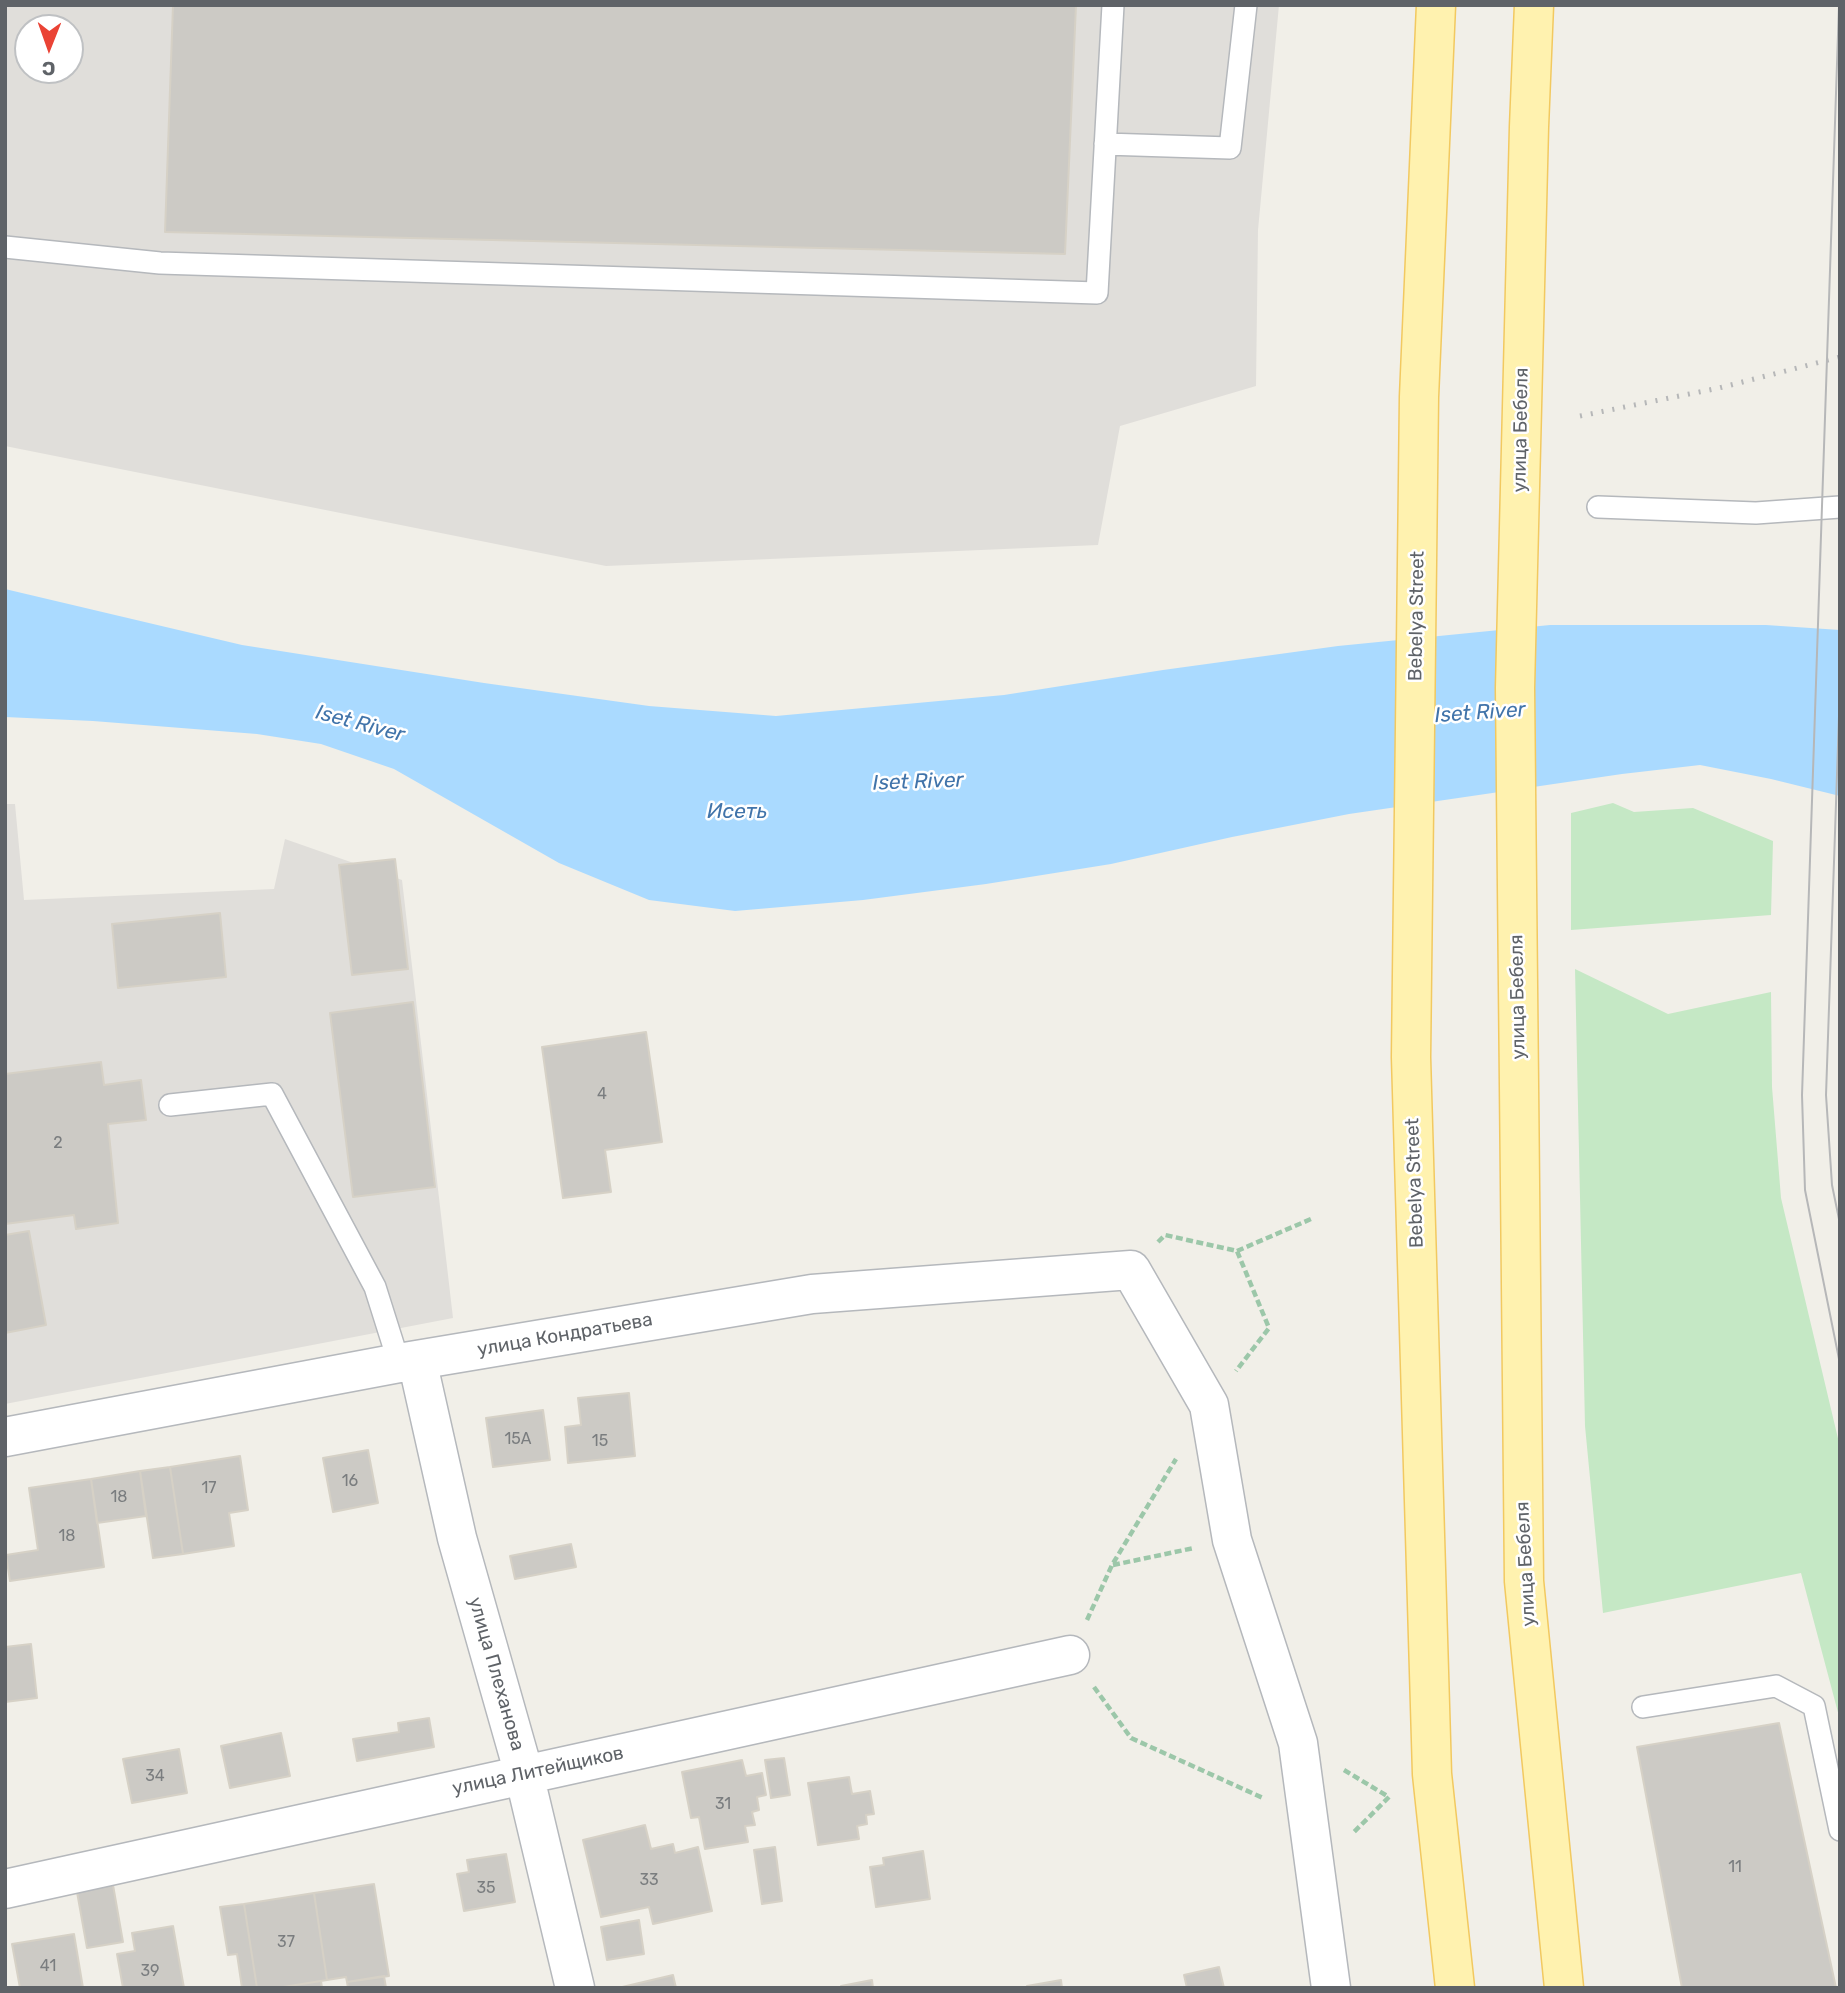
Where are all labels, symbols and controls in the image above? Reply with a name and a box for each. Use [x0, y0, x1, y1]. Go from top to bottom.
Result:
north arrow [14, 14, 84, 84]
text: С [42, 57, 56, 80]
street label: улица Бебеля [1509, 367, 1533, 493]
street label: Bebelya Street [1404, 551, 1430, 681]
water label: Iset River [1434, 697, 1526, 729]
water label: Iset River [313, 700, 407, 748]
water label: Iset River [872, 768, 964, 796]
water label: Исеть [707, 799, 767, 825]
street label: улица Бебеля [1506, 934, 1530, 1060]
house number: 4 [597, 1084, 607, 1104]
street label: Bebelya Street [1401, 1118, 1429, 1248]
house number: 2 [53, 1133, 63, 1153]
street label: улица Кондратьева [476, 1308, 654, 1362]
house number: 15А [504, 1429, 532, 1449]
house number: 15 [592, 1431, 608, 1451]
house number: 16 [342, 1471, 358, 1491]
house number: 17 [201, 1478, 217, 1498]
house number: 18 [110, 1487, 128, 1507]
street label: улица Бебеля [1511, 1501, 1541, 1627]
house number: 18 [58, 1526, 76, 1546]
street label: улица Плеханова [463, 1594, 529, 1754]
street label: улица Литейщиков [450, 1742, 626, 1800]
house number: 34 [145, 1766, 165, 1786]
house number: 31 [715, 1794, 731, 1814]
house number: 11 [1728, 1857, 1742, 1877]
house number: 33 [639, 1870, 659, 1890]
house number: 35 [476, 1878, 496, 1898]
house number: 37 [277, 1932, 295, 1952]
house number: 41 [40, 1956, 56, 1976]
house number: 39 [140, 1961, 160, 1981]

